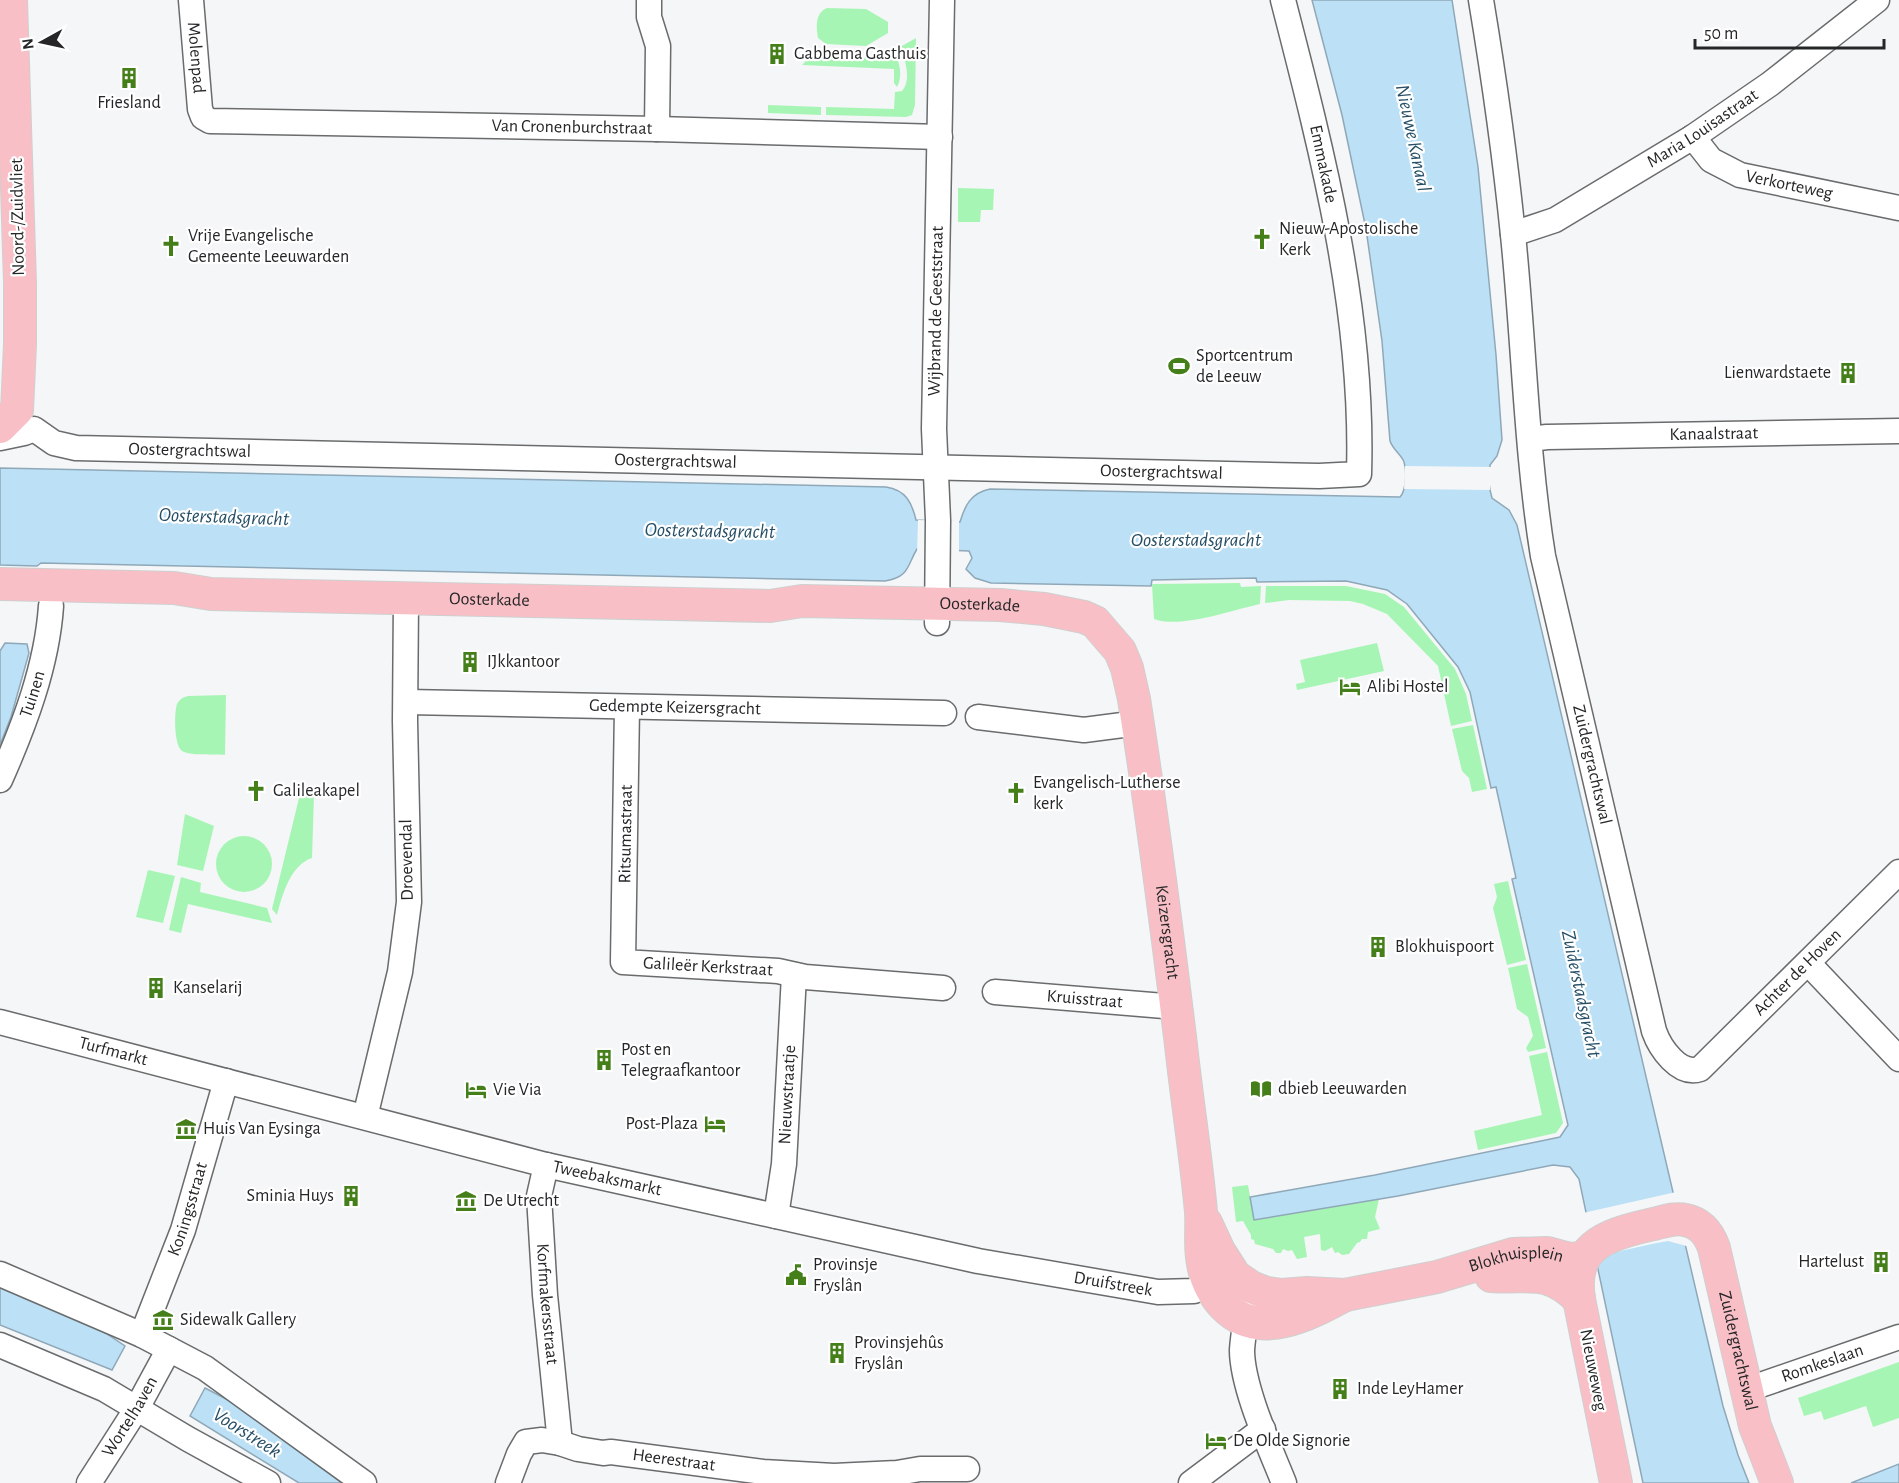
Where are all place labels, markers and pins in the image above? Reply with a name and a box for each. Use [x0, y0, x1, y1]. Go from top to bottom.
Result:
building icon: Gabbema Gasthuis [765, 42, 789, 66]
place label: Gabbema Gasthuis [794, 45, 926, 63]
building icon: Friesland [117, 66, 141, 90]
place label: Friesland [97, 94, 161, 112]
place label: Nieuw-Apostolische Kerk [1279, 220, 1418, 259]
place label: Vrije Evangelische Gemeente Leeuwarden [188, 227, 349, 266]
church icon: Nieuw-Apostolische Kerk [1250, 227, 1274, 251]
church icon: Vrije Evangelische Gemeente Leeuwarden [159, 234, 183, 258]
place label: Sportcentrum de Leeuw [1196, 347, 1293, 386]
sports icon: Sportcentrum de Leeuw [1167, 354, 1191, 378]
building icon: Lienwardstaete [1836, 361, 1860, 385]
place label: Lienwardstaete [1724, 364, 1831, 382]
building icon: IJkkantoor [458, 650, 482, 674]
place label: IJkkantoor [487, 653, 560, 671]
hotel icon: Alibi Hostel [1338, 675, 1362, 699]
place label: Alibi Hostel [1367, 678, 1448, 696]
place label: Evangelisch-Lutherse kerk [1033, 774, 1181, 813]
church icon: Galileakapel [244, 779, 268, 803]
church icon: Evangelisch-Lutherse kerk [1004, 781, 1028, 805]
place label: Galileakapel [273, 782, 360, 800]
building icon: Blokhuispoort [1366, 935, 1390, 959]
place label: Blokhuispoort [1395, 938, 1494, 956]
building icon: Kanselarij [144, 976, 168, 1000]
place label: Kanselarij [173, 979, 243, 997]
place label: Post en Telegraafkantoor [621, 1041, 740, 1080]
building icon: Post en Telegraafkantoor [592, 1048, 616, 1072]
library icon: dbieb Leeuwarden [1249, 1077, 1273, 1101]
hotel icon: Vie Via [464, 1078, 488, 1102]
place label: dbieb Leeuwarden [1278, 1080, 1407, 1098]
place label: Vie Via [493, 1081, 542, 1099]
hotel icon: Post-Plaza [703, 1112, 727, 1136]
place label: Post-Plaza [626, 1115, 698, 1133]
museum icon: Huis Van Eysinga [174, 1117, 198, 1141]
place label: Huis Van Eysinga [203, 1120, 321, 1138]
building icon: Sminia Huys [339, 1184, 363, 1208]
place label: Sminia Huys [247, 1187, 334, 1205]
museum icon: De Utrecht [454, 1189, 478, 1213]
place label: De Utrecht [483, 1192, 559, 1210]
building icon: Hartelust [1869, 1250, 1893, 1274]
place label: Hartelust [1798, 1253, 1864, 1271]
place label: Provinsje Fryslân [813, 1256, 877, 1295]
public building icon: Provinsje Fryslân [784, 1263, 808, 1287]
museum icon: Sidewalk Gallery [151, 1308, 175, 1332]
place label: Sidewalk Gallery [180, 1311, 296, 1329]
place label: Provinsjehûs Fryslân [854, 1334, 944, 1373]
building icon: Provinsjehûs Fryslân [825, 1341, 849, 1365]
building icon: Inde LeyHamer [1328, 1377, 1352, 1401]
place label: Inde LeyHamer [1357, 1380, 1464, 1398]
hotel icon: De Olde Signorie [1204, 1429, 1228, 1453]
place label: De Olde Signorie [1233, 1432, 1350, 1450]

